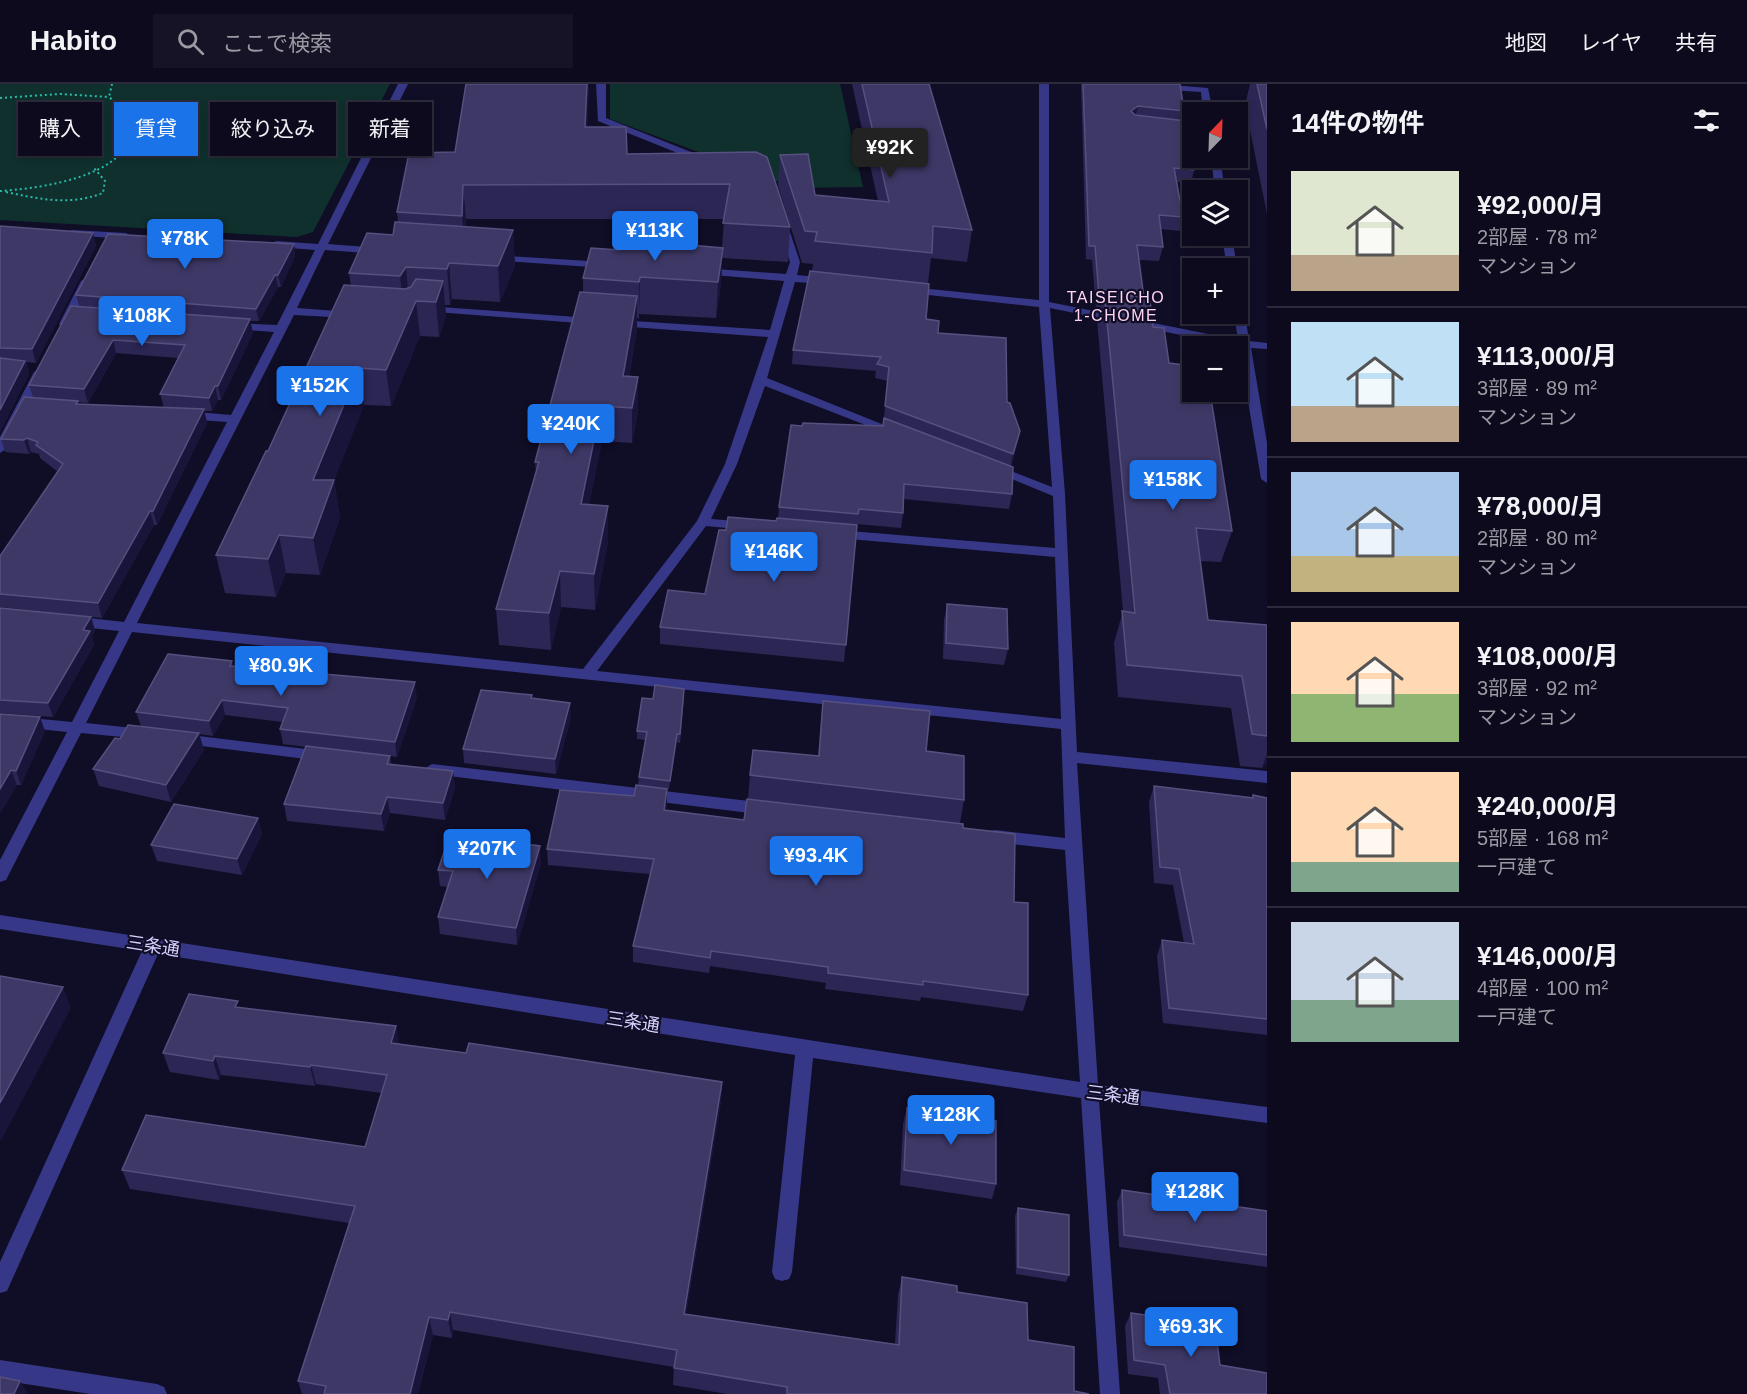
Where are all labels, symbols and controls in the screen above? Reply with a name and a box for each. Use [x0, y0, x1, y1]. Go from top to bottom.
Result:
search box [153, 14, 573, 68]
text: Habito [30, 25, 117, 56]
icon: search [174, 25, 207, 58]
text: ここで検索 [222, 31, 332, 56]
text: 地図 [1505, 31, 1547, 54]
text: レイヤ [1580, 31, 1642, 54]
text: 共有 [1675, 31, 1717, 54]
chip: 購入 [18, 102, 102, 156]
chip: 賃貸 [114, 102, 198, 156]
chip: 絞り込み [210, 102, 336, 156]
chip: 新着 [348, 102, 432, 156]
north arrow [1182, 102, 1248, 168]
map controls [1182, 102, 1248, 402]
icon: filters [1690, 104, 1723, 137]
text: 14件の物件 [1291, 108, 1424, 138]
pin: ¥92K [854, 128, 926, 179]
text: ¥92K [866, 136, 914, 158]
button: layers [1182, 180, 1248, 246]
text: ¥92,000/月 [1477, 190, 1604, 220]
icon: home [1339, 195, 1411, 267]
pin: ¥113K [613, 211, 697, 262]
pin: ¥78K [149, 219, 221, 270]
text: ¥113K [626, 219, 684, 241]
text: 2部屋 · 78 m² [1477, 226, 1597, 248]
text: ¥78K [161, 227, 209, 249]
text: マンション [1477, 255, 1577, 277]
button: + [1182, 258, 1248, 324]
district label: TAISEICHO 1-CHOME [1067, 289, 1165, 324]
pin: ¥108K [100, 296, 184, 347]
text: ¥108K [113, 304, 171, 326]
button: − [1182, 336, 1248, 402]
text: ¥113,000/月 [1477, 341, 1617, 371]
icon: home [1339, 346, 1411, 418]
pin: ¥152K [278, 366, 362, 417]
text: ¥152K [291, 374, 349, 396]
text: 3部屋 · 89 m² [1477, 377, 1597, 399]
pin: ¥240K [529, 404, 613, 455]
text: マンション [1477, 406, 1577, 428]
text: ¥240K [542, 412, 600, 434]
pin: ¥158K [1131, 460, 1215, 511]
text: ¥158K [1144, 468, 1202, 490]
text: ¥78,000/月 [1477, 491, 1604, 521]
icon: home [1339, 496, 1411, 568]
text: 2部屋 · 80 m² [1477, 527, 1597, 549]
pin: ¥146K [732, 532, 816, 583]
text: ¥146K [745, 540, 803, 562]
text: マンション [1477, 556, 1577, 578]
text: ¥108,000/月 [1477, 641, 1619, 671]
pin: ¥80.9K [232, 646, 330, 697]
icon: home [1339, 646, 1411, 718]
text: ¥80.9K [249, 654, 313, 676]
text: 3部屋 · 92 m² [1477, 677, 1597, 699]
text: マンション [1477, 706, 1577, 728]
text: ¥240,000/月 [1477, 791, 1619, 821]
icon: home [1339, 796, 1411, 868]
text: 5部屋 · 168 m² [1477, 827, 1608, 849]
pin: ¥207K [445, 829, 529, 880]
pin: ¥93.4K [767, 836, 865, 887]
text: ¥207K [458, 837, 516, 859]
text: ¥93.4K [784, 844, 848, 866]
text: 一戸建て [1477, 856, 1557, 878]
street label: 三条通 [125, 932, 181, 960]
text: ¥146,000/月 [1477, 941, 1619, 971]
icon: home [1339, 946, 1411, 1018]
text: 4部屋 · 100 m² [1477, 977, 1608, 999]
text: 一戸建て [1477, 1006, 1557, 1028]
street label: 三条通 [605, 1008, 661, 1036]
street label: 三条通 [1085, 1082, 1141, 1108]
pin: ¥128K [909, 1095, 993, 1146]
text: ¥128K [922, 1103, 980, 1125]
pin: ¥128K [1153, 1172, 1237, 1223]
text: ¥128K [1166, 1180, 1224, 1202]
pin: ¥69.3K [1142, 1307, 1240, 1358]
text: ¥69.3K [1159, 1315, 1223, 1337]

